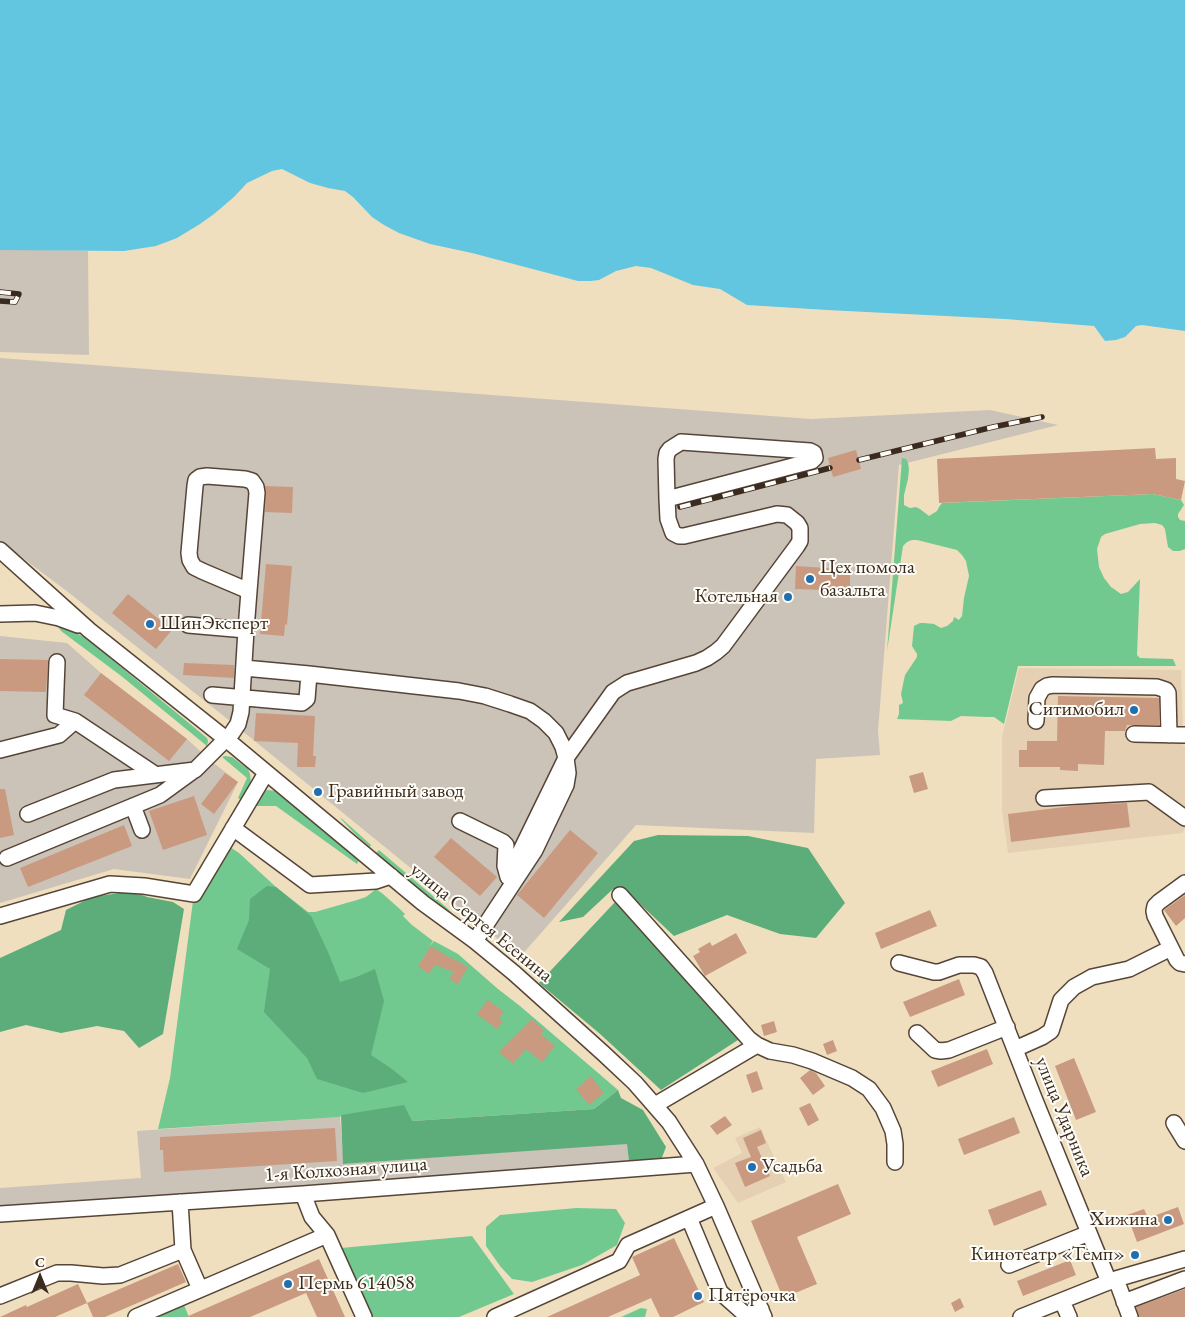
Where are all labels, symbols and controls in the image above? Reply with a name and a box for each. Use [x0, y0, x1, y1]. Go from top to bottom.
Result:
place label: Цех помола базальта [820, 556, 915, 603]
marker: Цех помола базальта [804, 573, 816, 585]
place label: Котельная [695, 585, 778, 609]
marker: Котельная [782, 591, 794, 603]
place label: ШинЭксперт [160, 612, 268, 636]
marker: ШинЭксперт [144, 618, 156, 630]
place label: Ситимобил [1028, 698, 1124, 722]
marker: Ситимобил [1128, 704, 1140, 716]
place label: Гравийный завод [328, 780, 464, 804]
marker: Гравийный завод [312, 786, 324, 798]
street label: улица Сергея Есенина [405, 858, 557, 988]
street label: улица Ударника [1029, 1054, 1099, 1180]
street label: 1-я Колхозная улица [264, 1152, 428, 1188]
place label: Усадьба [762, 1155, 823, 1179]
marker: Усадьба [746, 1161, 758, 1173]
place label: Хижина [1090, 1208, 1158, 1232]
marker: Хижина [1162, 1214, 1174, 1226]
place label: Кинотеатр «Темп» [970, 1243, 1125, 1267]
marker: Кинотеатр «Темп» [1129, 1249, 1141, 1261]
north arrow [15, 1252, 65, 1302]
text: С [35, 1253, 45, 1271]
place label: Пермь 614058 [298, 1272, 415, 1296]
marker: Пермь 614058 [282, 1278, 294, 1290]
place label: Пятёрочка [708, 1284, 796, 1308]
marker: Пятёрочка [692, 1290, 704, 1302]

